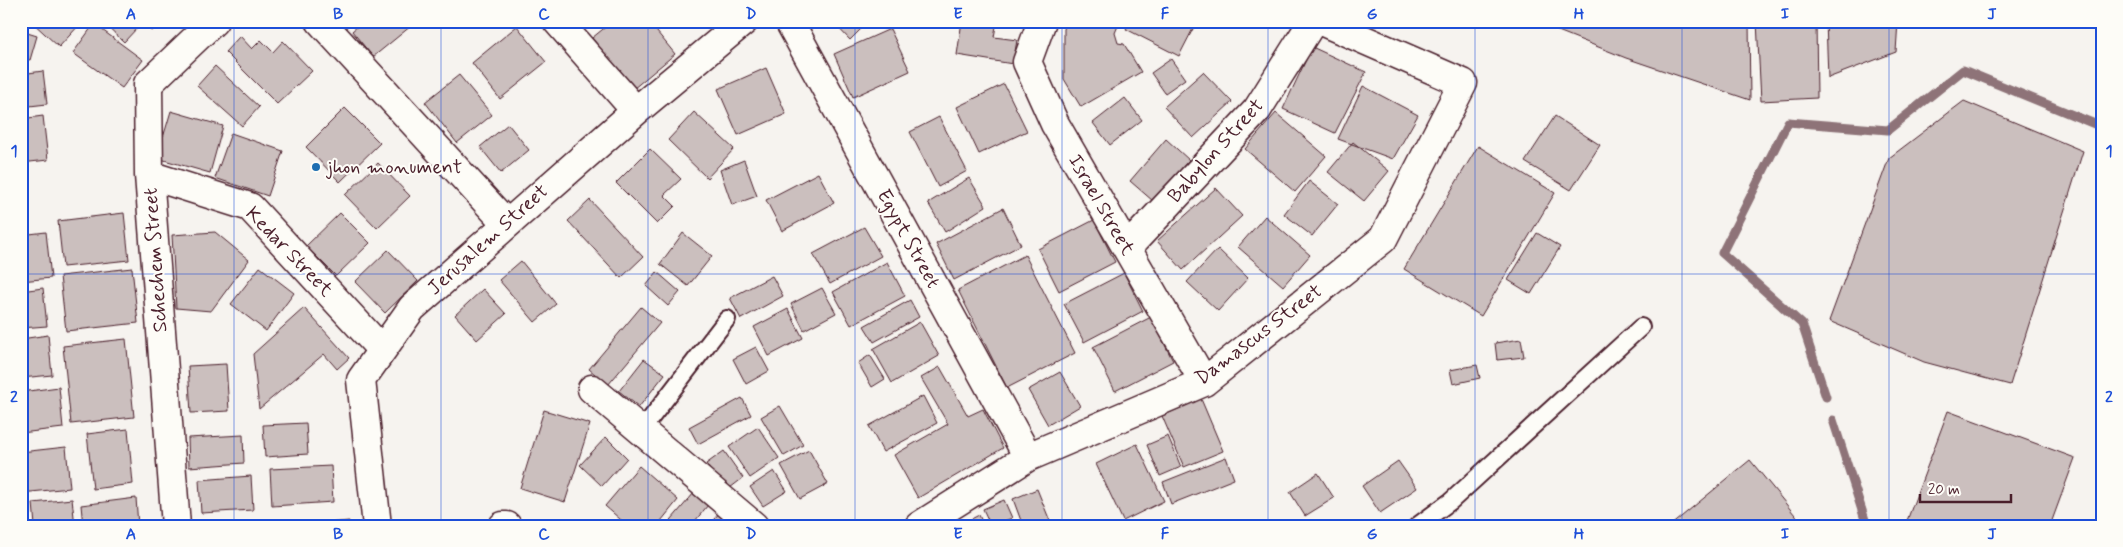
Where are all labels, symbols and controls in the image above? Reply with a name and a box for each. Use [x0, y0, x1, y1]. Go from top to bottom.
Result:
text: A [126, 4, 136, 25]
text: B [333, 4, 343, 25]
text: C [538, 4, 550, 25]
text: D [745, 4, 757, 25]
text: E [953, 4, 963, 25]
text: F [1161, 4, 1170, 25]
text: G [1367, 4, 1378, 25]
text: H [1574, 4, 1585, 25]
text: I [1781, 4, 1790, 25]
text: J [1987, 4, 1997, 25]
street label: Babylon Street [1162, 93, 1270, 209]
text: 1 [10, 141, 18, 162]
text: 1 [2105, 141, 2113, 162]
street label: Israel Street [1061, 150, 1141, 261]
place label: jhon monument [325, 154, 462, 181]
marker: jhon monument [310, 161, 322, 173]
street label: Jerusalem Street [422, 178, 554, 302]
street label: Egypt Street [870, 185, 946, 293]
street label: Schechem Street [137, 187, 175, 333]
street label: Kedar Street [239, 201, 339, 303]
street label: Damascus Street [1190, 278, 1328, 392]
text: 2 [10, 387, 18, 408]
text: 2 [2105, 387, 2113, 408]
scale bar [1920, 472, 2012, 504]
text: 20 m [1928, 480, 1960, 500]
text: A [126, 524, 136, 545]
text: B [333, 524, 343, 545]
text: C [538, 524, 550, 545]
text: D [745, 524, 757, 545]
text: E [953, 524, 963, 545]
text: F [1161, 524, 1170, 545]
text: G [1367, 524, 1378, 545]
text: H [1574, 524, 1585, 545]
text: I [1781, 524, 1790, 545]
text: J [1987, 524, 1997, 545]

